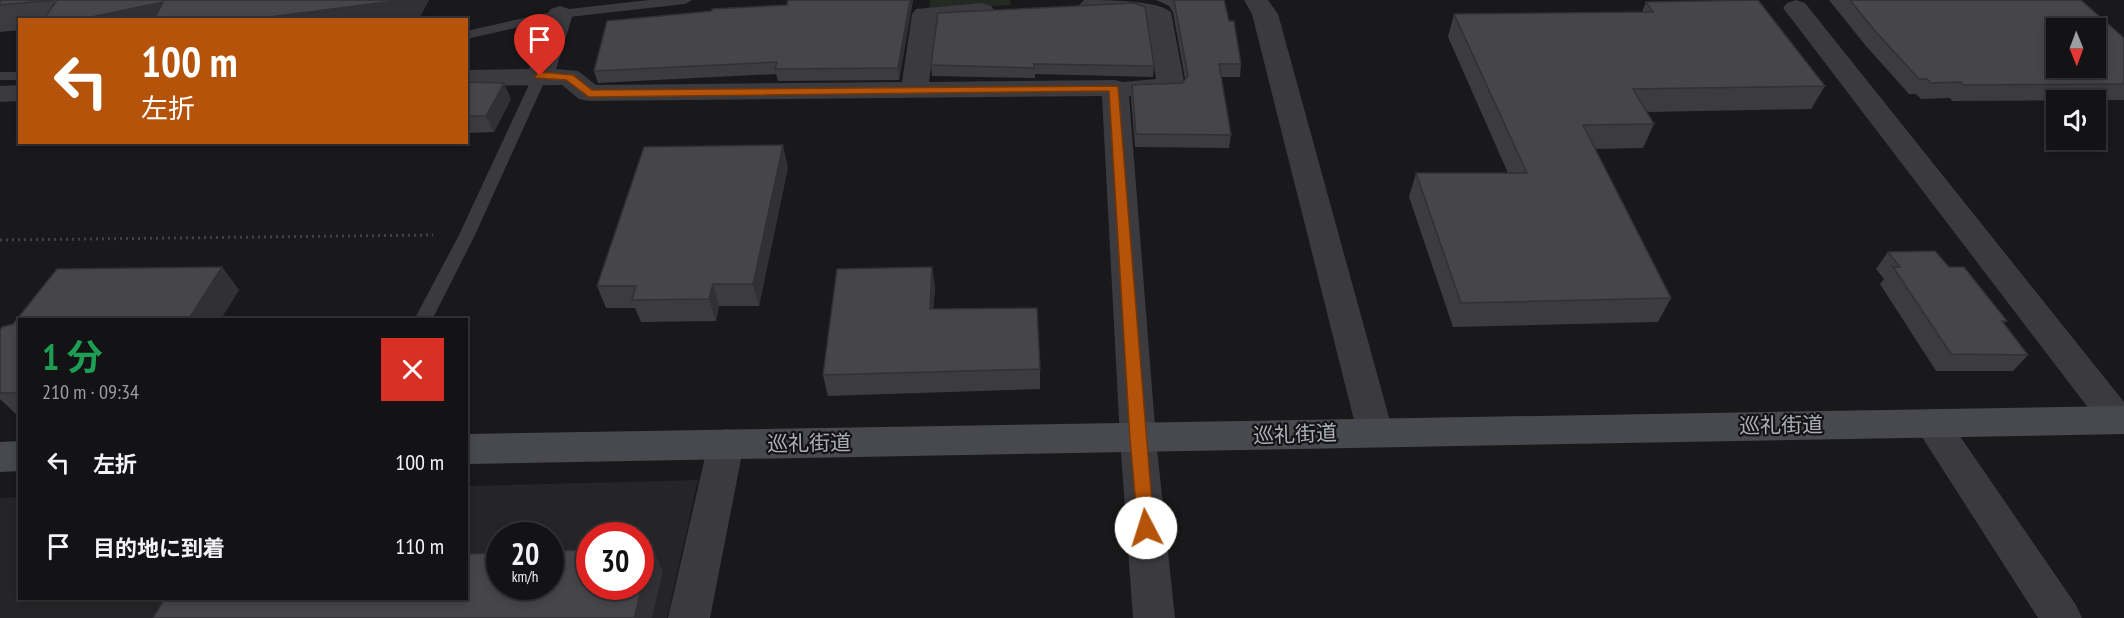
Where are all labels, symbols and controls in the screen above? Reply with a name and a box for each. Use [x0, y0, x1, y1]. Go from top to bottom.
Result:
pin [514, 14, 565, 76]
north arrow [2046, 18, 2106, 78]
map controls [2046, 18, 2106, 150]
icon: arrive [523, 23, 556, 56]
text: 100 m [141, 34, 238, 89]
icon: left [42, 42, 120, 120]
button: sound [2046, 90, 2106, 150]
text: 左折 [141, 91, 195, 125]
text: 1 分 [42, 333, 103, 380]
button: close [381, 338, 444, 401]
text: 210 m · 09:34 [42, 379, 139, 405]
street label: 巡礼街道 [1739, 411, 1823, 439]
street label: 巡礼街道 [1253, 419, 1337, 449]
street label: 巡礼街道 [767, 429, 851, 457]
icon: left [42, 446, 75, 479]
text: 100 m [395, 448, 444, 476]
text: 左折 [93, 450, 137, 478]
position arrow [1114, 496, 1178, 560]
speed limit sign: 30 [576, 522, 654, 600]
icon: arrive [42, 530, 75, 563]
text: 110 m [395, 532, 444, 560]
text: 目的地に到着 [93, 534, 225, 562]
text: 20 [511, 534, 539, 573]
text: km/h [512, 567, 538, 586]

